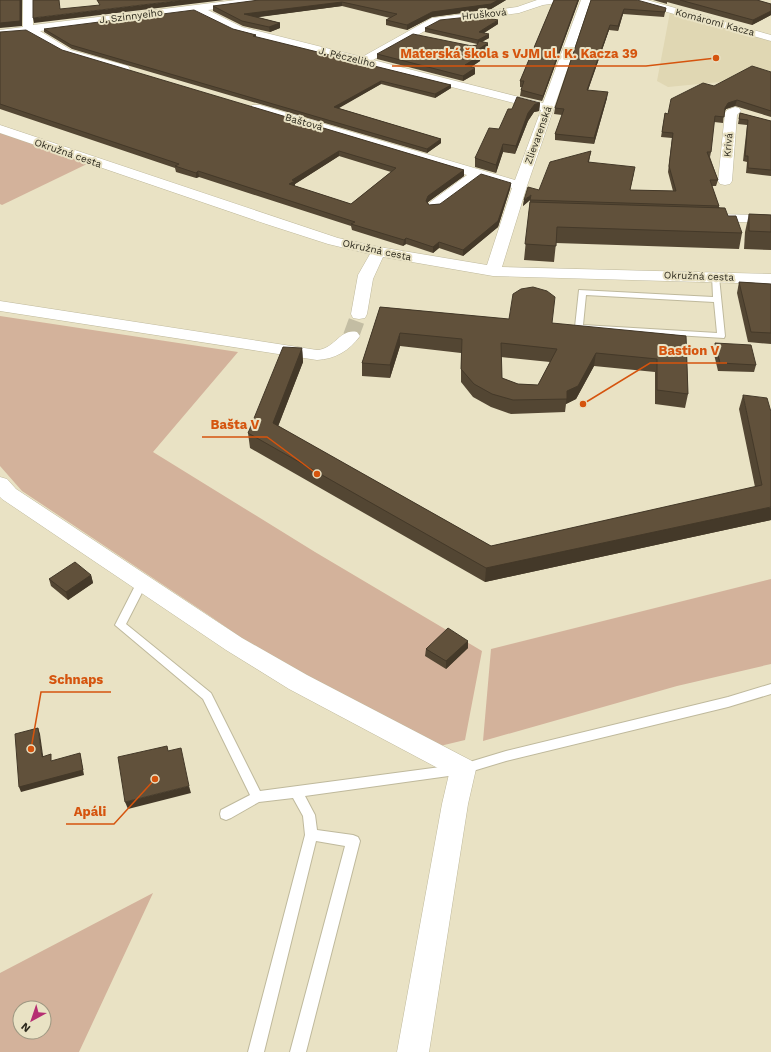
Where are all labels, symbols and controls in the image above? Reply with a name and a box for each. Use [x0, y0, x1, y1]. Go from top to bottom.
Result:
street label: Hrušková [461, 6, 507, 22]
street label: Komáromi Kacza [674, 6, 756, 38]
street label: J. Szinnyeiho [99, 7, 163, 25]
callout: Materská škola s VJM ul. K. Kacza 39 [392, 41, 646, 66]
street label: J. Péczeliho [318, 45, 376, 69]
text: Materská škola s VJM ul. K. Kacza 39 [400, 46, 638, 61]
street label: Zlievarenská [522, 104, 554, 165]
street label: Baštová [284, 111, 324, 133]
street label: Krivá [721, 132, 735, 157]
street label: Okružná cesta [33, 136, 103, 170]
street label: Okružná cesta [342, 237, 413, 263]
street label: Okružná cesta [664, 269, 735, 283]
callout: Bastion V [650, 338, 727, 363]
text: Bastion V [659, 343, 720, 358]
callout: Bašta V [202, 412, 267, 437]
text: Bašta V [211, 417, 260, 432]
callout: Schnaps [41, 667, 111, 692]
text: Schnaps [49, 672, 103, 687]
callout: Apáli [66, 799, 114, 824]
text: Apáli [74, 804, 106, 819]
north arrow [12, 1000, 52, 1040]
text: N [19, 1020, 33, 1035]

